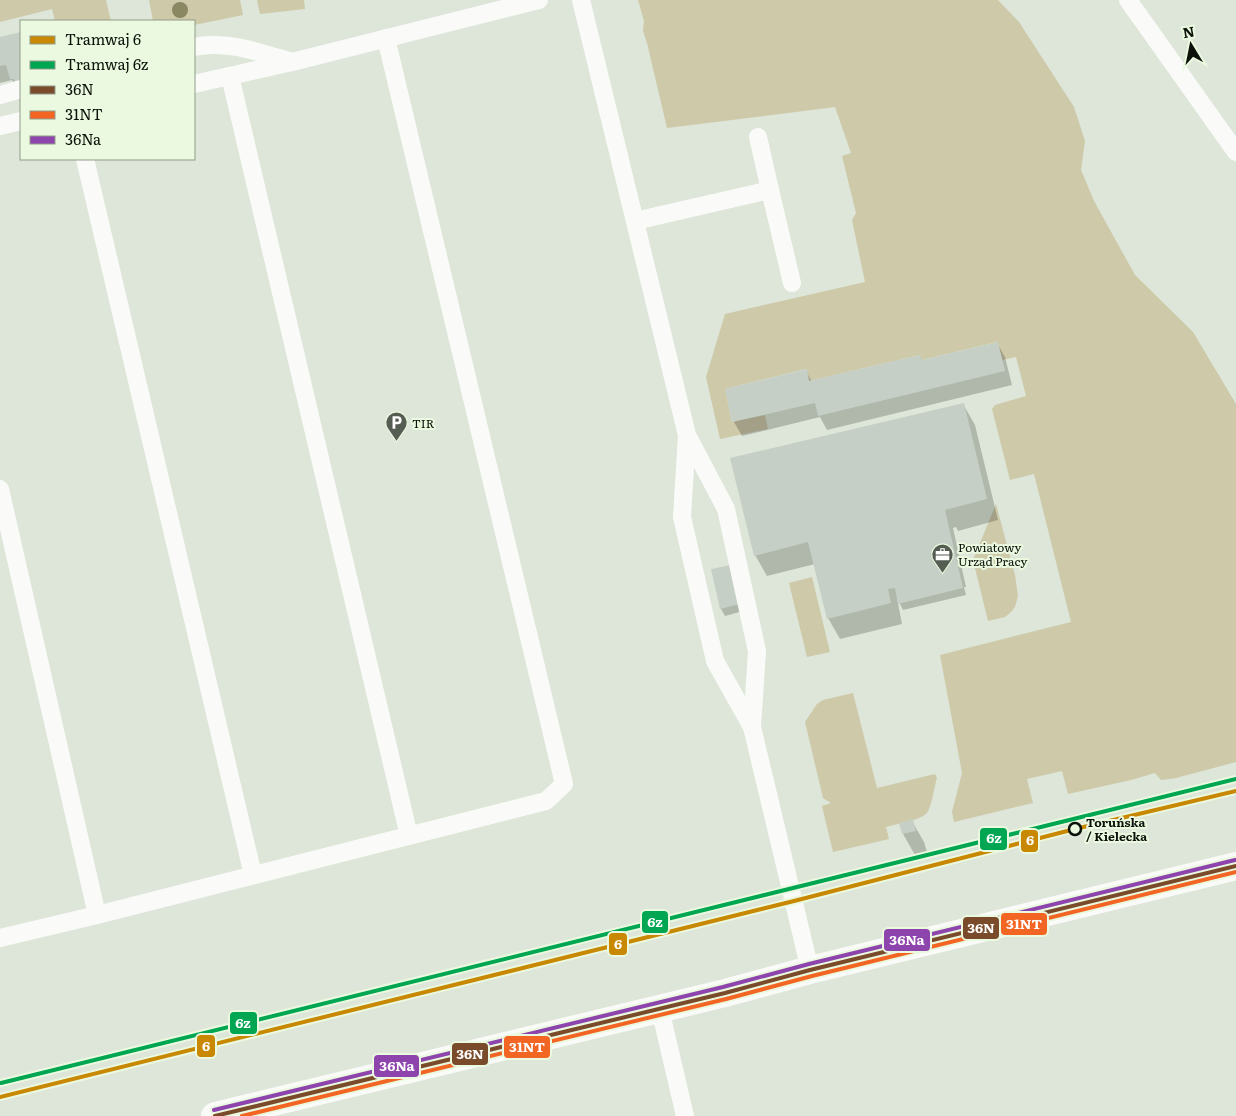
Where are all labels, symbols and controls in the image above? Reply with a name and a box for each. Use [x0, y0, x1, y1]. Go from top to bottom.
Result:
legend [20, 20, 195, 160]
north arrow [1166, 20, 1216, 70]
text: N [1181, 20, 1196, 42]
text: Tramwaj 6 [65, 27, 141, 50]
text: Tramwaj 6z [65, 52, 148, 75]
text: 36N [65, 77, 94, 100]
text: 31NT [65, 102, 103, 125]
text: 36Na [65, 127, 102, 150]
parking icon: TIR [384, 411, 408, 442]
place label: TIR [412, 414, 435, 432]
place label: Powiatowy Urząd Pracy [958, 538, 1027, 570]
office icon: Powiatowy Urząd Pracy [930, 542, 954, 573]
place label: Toruńska / Kielecka [1086, 813, 1147, 845]
marker: Toruńska / Kielecka [1068, 822, 1082, 836]
line badge: 6z [979, 827, 1008, 851]
text: 6z [986, 827, 1002, 847]
line badge: 6 [1020, 829, 1039, 853]
text: 6 [1026, 829, 1034, 849]
line badge: 6z [641, 910, 669, 934]
text: 6z [647, 911, 663, 931]
line badge: 31NT [1000, 912, 1048, 936]
text: 31NT [1006, 913, 1042, 933]
line badge: 36N [962, 916, 1000, 940]
text: 36N [967, 917, 995, 937]
line badge: 36Na [883, 928, 931, 952]
text: 36Na [889, 929, 926, 949]
line badge: 6 [608, 932, 628, 956]
text: 6 [614, 933, 622, 953]
line badge: 6z [229, 1011, 258, 1035]
text: 6z [235, 1012, 251, 1032]
line badge: 6 [196, 1034, 216, 1058]
text: 6 [202, 1035, 210, 1055]
line badge: 31NT [503, 1035, 551, 1059]
text: 31NT [509, 1036, 545, 1056]
line badge: 36N [451, 1042, 489, 1066]
text: 36N [456, 1043, 484, 1063]
line badge: 36Na [373, 1054, 420, 1078]
text: 36Na [379, 1055, 416, 1075]

